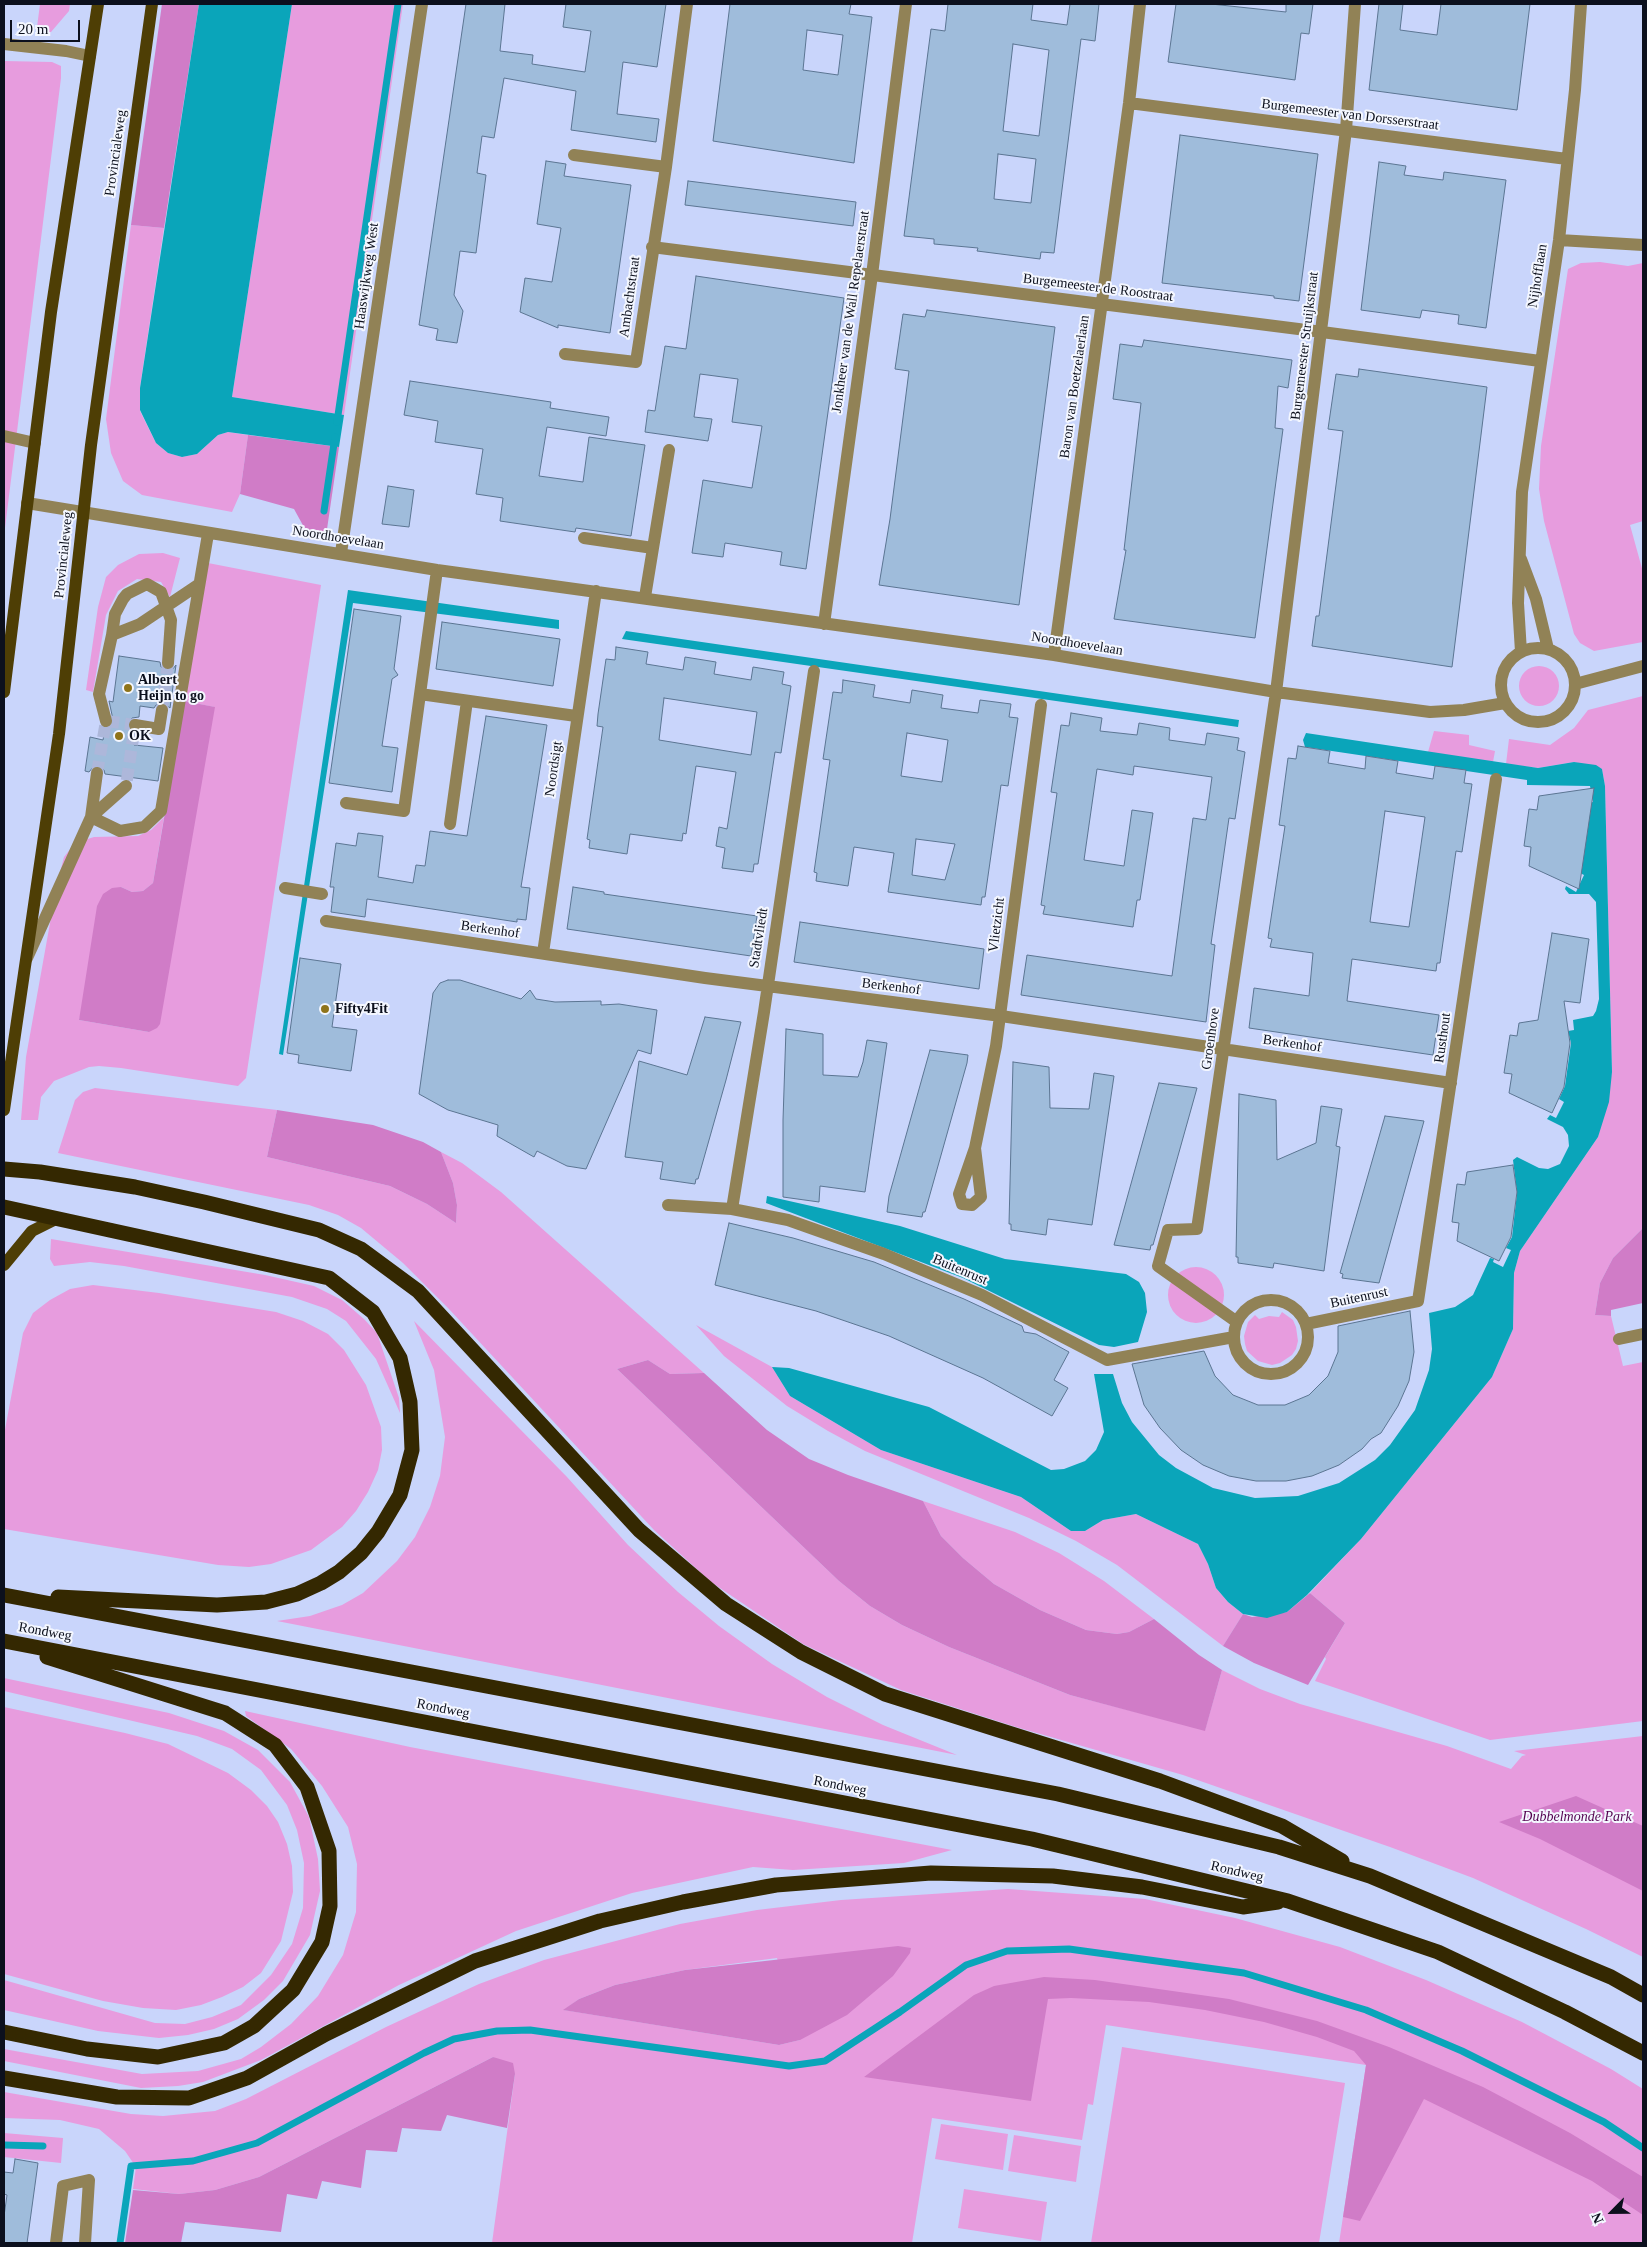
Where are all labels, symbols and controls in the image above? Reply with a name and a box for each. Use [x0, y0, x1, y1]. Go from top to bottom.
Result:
scale bar [12, 10, 82, 42]
text: 20 m [18, 21, 48, 37]
street label: Burgemeester van Dorsserstraat [1260, 96, 1440, 134]
street label: Provincialeweg [102, 109, 130, 197]
street label: Jonkheer van de Wall Repelaerstraat [828, 210, 874, 414]
street label: Haaswijkweg West [351, 222, 383, 330]
street label: Nijhofflaan [1525, 243, 1551, 309]
street label: Ambachtstraat [616, 255, 644, 339]
street label: Burgemeester de Roostraat [1022, 270, 1174, 306]
street label: Burgemeester Struijkstraat [1288, 271, 1322, 421]
street label: Baron van Boetzelaerlaan [1057, 314, 1093, 460]
street label: Provincialeweg [51, 511, 77, 599]
street label: Noordhoevelaan [291, 522, 385, 554]
street label: Noordhoevelaan [1030, 628, 1124, 660]
place label: Albert Heijn to go [138, 672, 204, 704]
marker: Albert Heijn to go [122, 682, 134, 694]
place label: OK [129, 728, 151, 744]
marker: OK [113, 730, 125, 742]
street label: Noordsigt [542, 740, 566, 798]
street label: Vlietzicht [985, 897, 1009, 953]
street label: Stadtvliedt [746, 907, 772, 969]
street label: Berkenhof [460, 918, 520, 942]
street label: Berkenhof [861, 975, 921, 999]
place label: Fifty4Fit [335, 1001, 388, 1017]
marker: Fifty4Fit [319, 1003, 331, 1015]
street label: Groenhove [1198, 1007, 1224, 1071]
street label: Rusthout [1431, 1012, 1455, 1064]
street label: Berkenhof [1262, 1032, 1322, 1056]
street label: Buitenrust [930, 1251, 990, 1289]
street label: Buitenrust [1329, 1284, 1389, 1312]
street label: Rondweg [17, 1619, 73, 1645]
street label: Rondweg [415, 1696, 471, 1722]
street label: Rondweg [812, 1773, 868, 1799]
park label: Dubbelmonde Park [1522, 1809, 1632, 1825]
street label: Rondweg [1209, 1858, 1265, 1886]
north arrow [1587, 2187, 1637, 2237]
text: N [1589, 2210, 1607, 2226]

